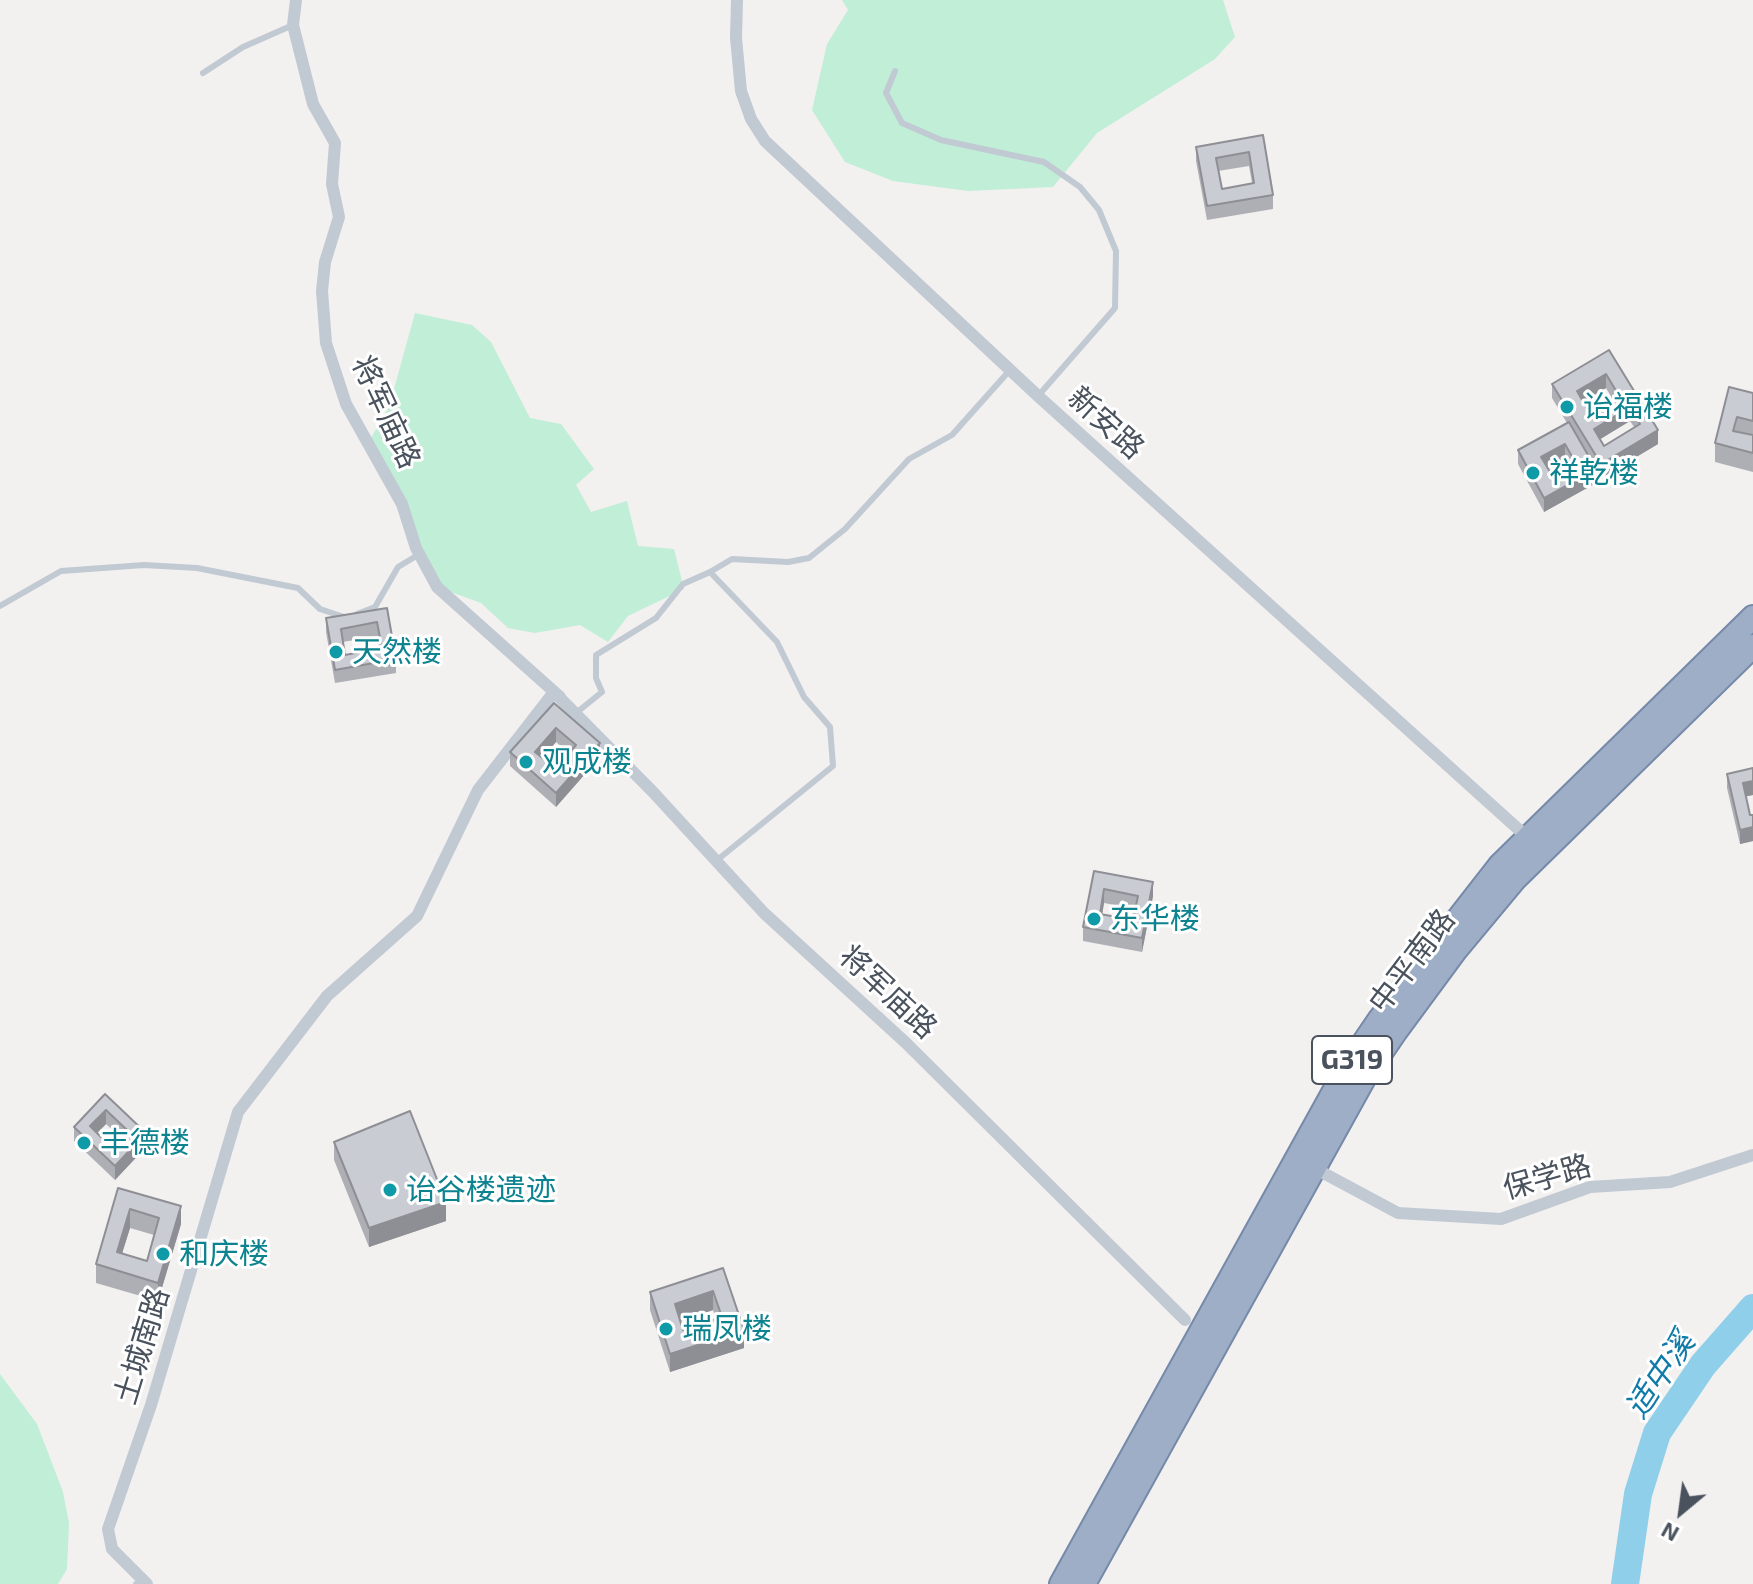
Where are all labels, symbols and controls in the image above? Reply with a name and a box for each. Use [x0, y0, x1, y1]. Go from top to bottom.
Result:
street label: 将军庙路 [344, 350, 428, 474]
street label: 新安路 [1061, 380, 1151, 466]
place label: 诒福楼 [1583, 389, 1673, 425]
marker: 诒福楼 [1558, 398, 1576, 416]
place label: 祥乾楼 [1549, 455, 1639, 491]
marker: 祥乾楼 [1524, 464, 1542, 482]
place label: 天然楼 [352, 634, 442, 670]
marker: 天然楼 [327, 643, 345, 661]
place label: 观成楼 [542, 744, 632, 780]
marker: 观成楼 [517, 753, 535, 771]
place label: 东华楼 [1110, 901, 1200, 937]
street label: 中平南路 [1362, 902, 1462, 1020]
marker: 东华楼 [1085, 910, 1103, 928]
street label: 将军庙路 [832, 938, 944, 1046]
road number: G319 [1312, 1036, 1392, 1084]
place label: 丰德楼 [100, 1125, 190, 1161]
marker: 丰德楼 [75, 1134, 93, 1152]
street label: 保学路 [1499, 1147, 1595, 1207]
place label: 诒谷楼遗迹 [406, 1172, 556, 1208]
marker: 诒谷楼遗迹 [381, 1181, 399, 1199]
place label: 和庆楼 [179, 1236, 269, 1272]
marker: 和庆楼 [154, 1245, 172, 1263]
street label: 土城南路 [107, 1283, 177, 1409]
place label: 瑞凤楼 [682, 1311, 772, 1347]
marker: 瑞凤楼 [657, 1320, 675, 1338]
water label: 适中溪 [1617, 1324, 1703, 1426]
north arrow [1641, 1472, 1721, 1552]
text: N [1656, 1518, 1683, 1548]

